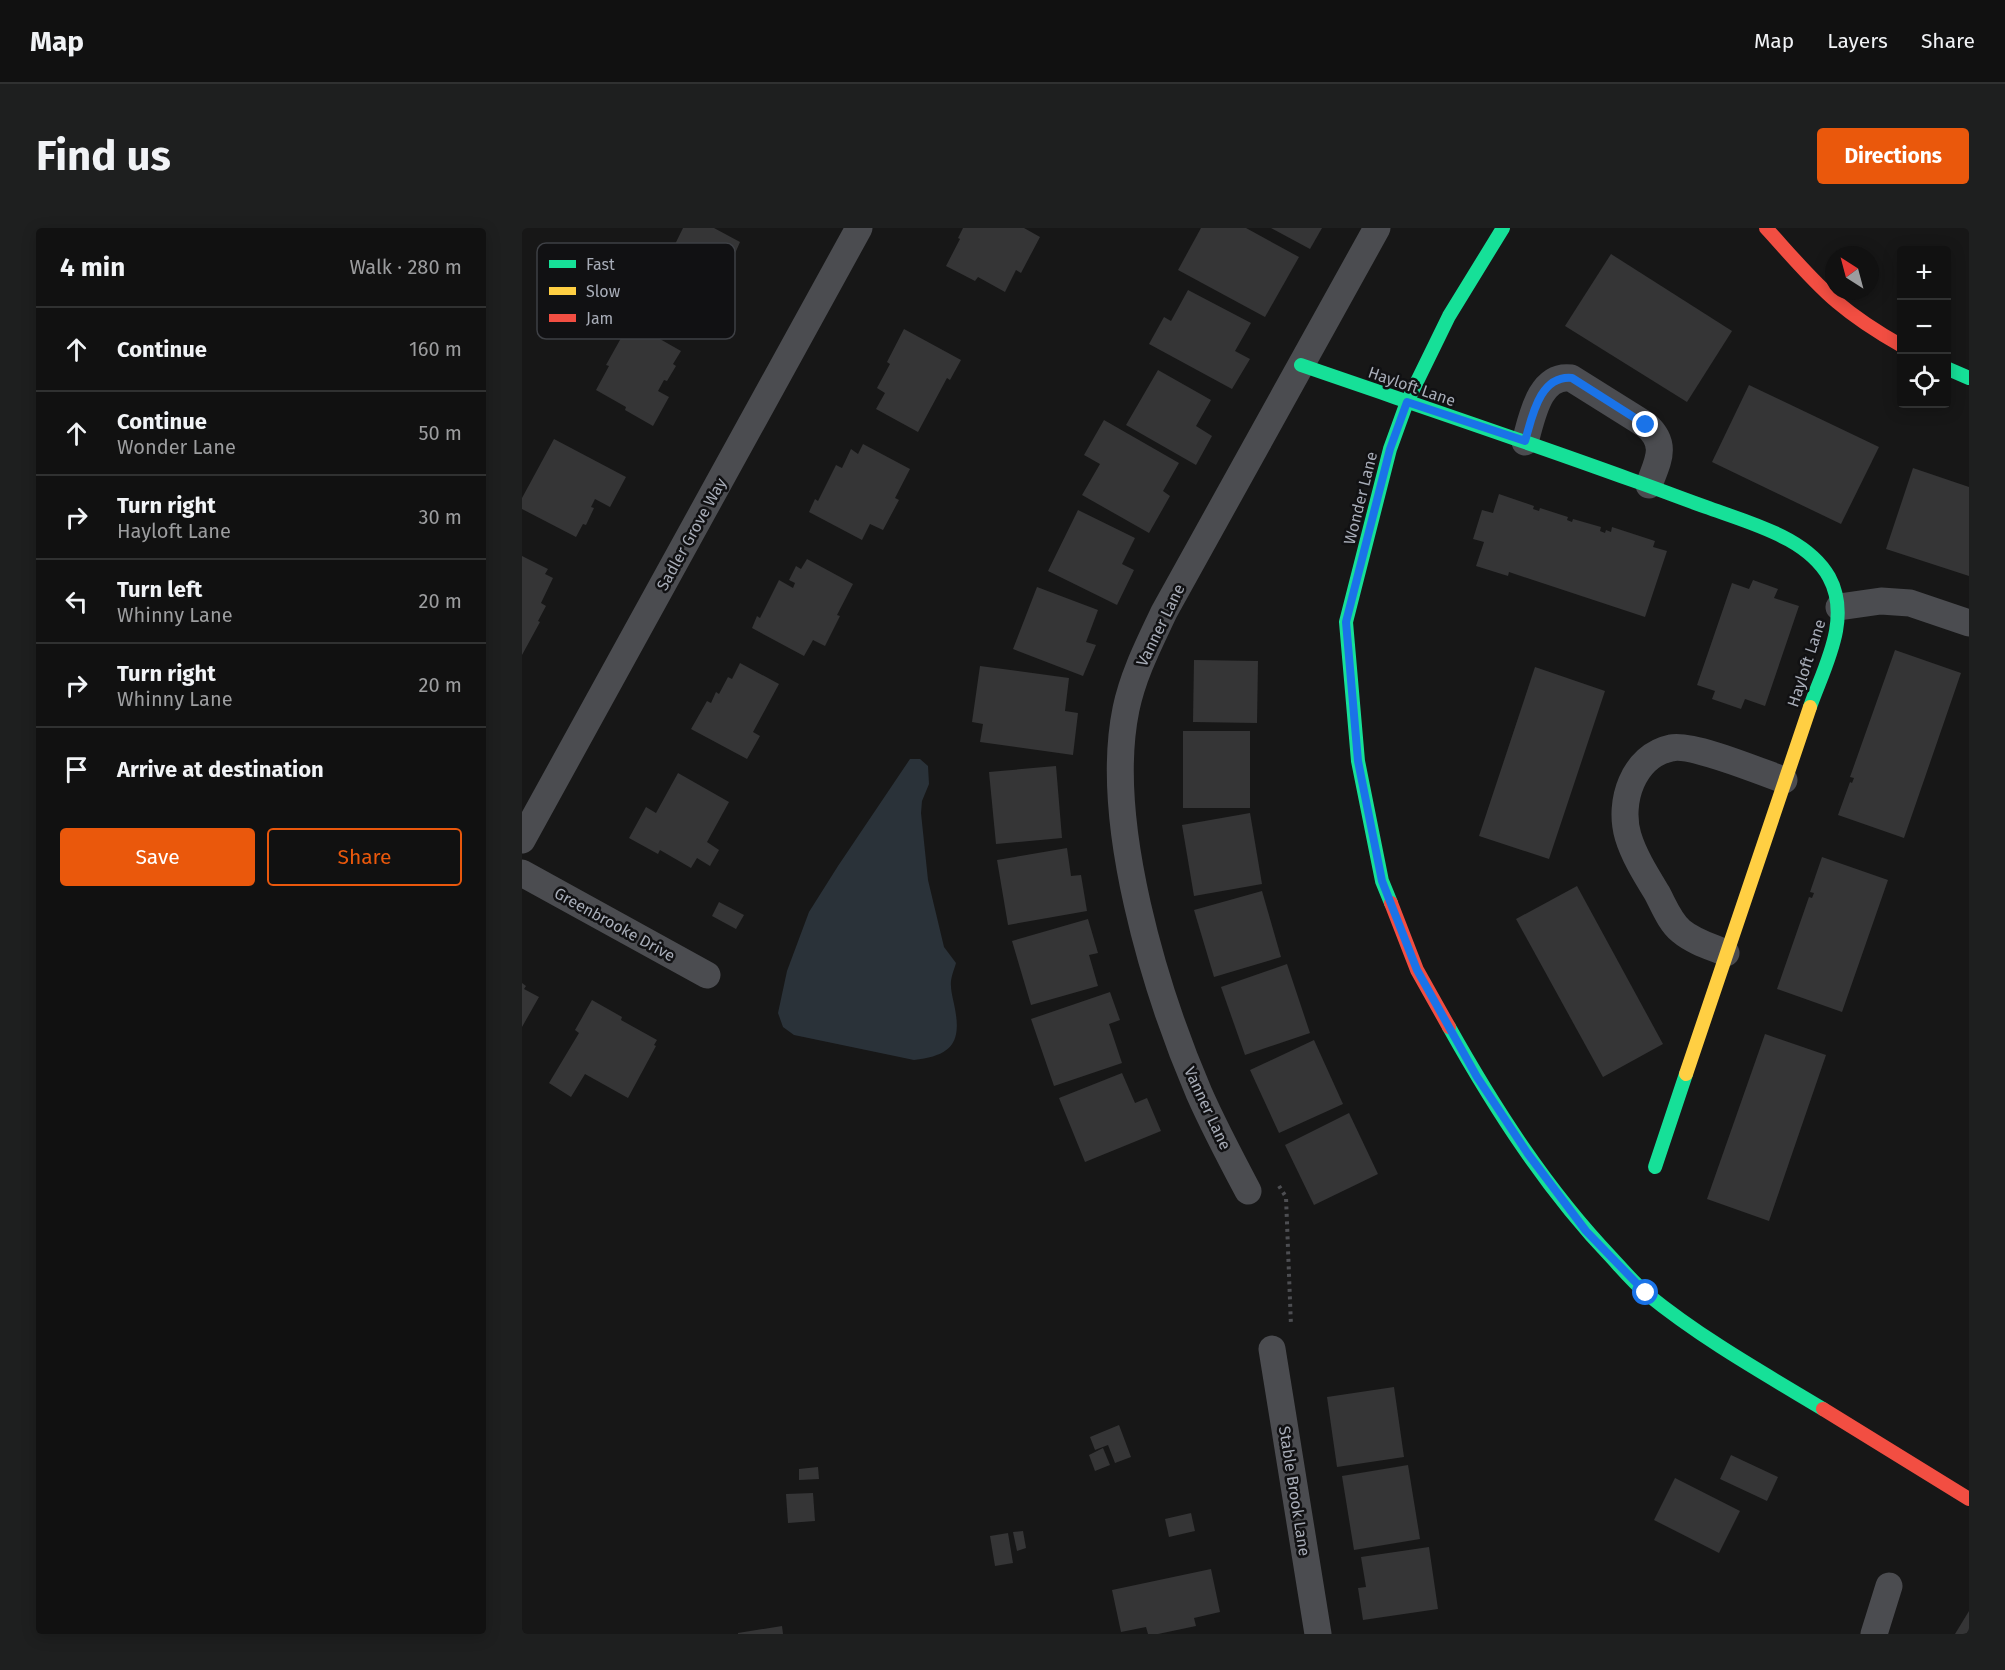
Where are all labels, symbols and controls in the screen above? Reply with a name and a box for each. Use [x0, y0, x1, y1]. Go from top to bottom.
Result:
text: Map [30, 25, 84, 58]
text: Map [1754, 28, 1794, 54]
text: Layers [1827, 28, 1888, 54]
text: Share [1921, 28, 1975, 54]
button: Directions [1817, 128, 1969, 184]
text: Find us [36, 131, 171, 181]
legend [537, 243, 735, 339]
north arrow [1825, 246, 1879, 300]
map controls [1897, 246, 1951, 408]
button: + [1897, 246, 1951, 300]
text: 4 min [60, 252, 125, 283]
text: Walk · 280 m [349, 255, 462, 279]
text: Fast [586, 255, 615, 274]
text: Slow [586, 282, 621, 301]
button: − [1897, 300, 1951, 354]
text: Jam [586, 309, 613, 328]
icon: ahead [60, 333, 93, 366]
text: Continue [117, 336, 207, 363]
text: 160 m [409, 337, 462, 361]
button: locate [1897, 354, 1951, 408]
street label: Hayloft Lane [1366, 363, 1458, 410]
text: Continue [117, 408, 207, 435]
route end [1632, 411, 1658, 437]
icon: ahead [60, 417, 93, 450]
text: 50 m [418, 421, 462, 445]
text: Wonder Lane [117, 435, 236, 459]
street label: Wonder Lane [1340, 450, 1381, 547]
street label: Sadler Grove Way [653, 475, 730, 594]
text: Turn right [117, 492, 216, 519]
icon: right [60, 501, 93, 534]
text: 30 m [418, 505, 462, 529]
text: Hayloft Lane [117, 519, 231, 543]
text: Turn left [117, 576, 202, 603]
street label: Vanner Lane [1132, 581, 1189, 670]
icon: left [60, 585, 93, 618]
text: 20 m [419, 589, 462, 613]
text: Whinny Lane [117, 603, 233, 627]
street label: Hayloft Lane [1783, 617, 1830, 709]
text: Turn right [117, 660, 216, 687]
icon: right [60, 669, 93, 702]
text: 20 m [419, 673, 462, 697]
text: Whinny Lane [117, 687, 233, 711]
icon: arrive [60, 753, 93, 786]
text: Arrive at destination [117, 756, 324, 783]
button: Save [60, 828, 255, 886]
button: Share [267, 828, 462, 886]
street label: Greenbrooke Drive [551, 883, 678, 965]
street label: Vanner Lane [1180, 1064, 1235, 1153]
route start [1632, 1279, 1658, 1305]
street label: Stable Brook Lane [1275, 1425, 1314, 1557]

